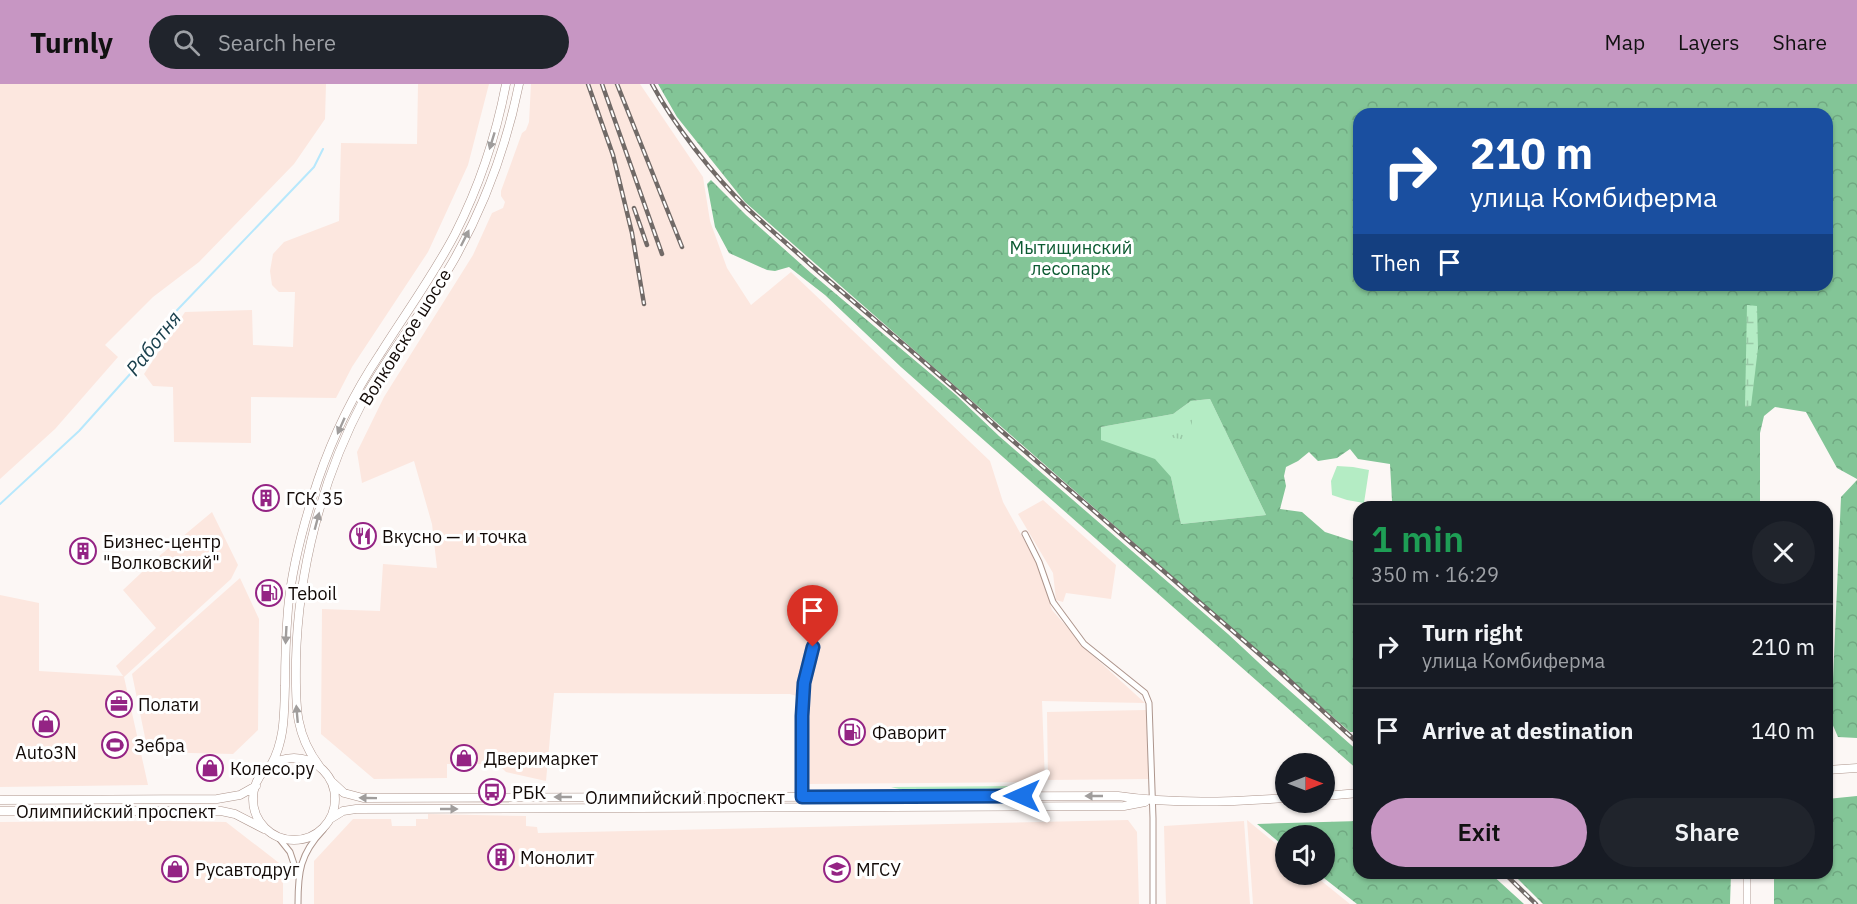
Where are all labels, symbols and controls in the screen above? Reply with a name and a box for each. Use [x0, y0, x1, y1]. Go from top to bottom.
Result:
search box [149, 15, 569, 69]
text: Turnly [30, 24, 113, 61]
icon: search [170, 26, 203, 59]
text: Search here [218, 28, 336, 57]
text: Map [1605, 28, 1645, 56]
text: Layers [1678, 28, 1740, 56]
text: Share [1773, 28, 1827, 56]
text: 210 m [1470, 126, 1593, 181]
one-way arrow [487, 132, 496, 150]
icon: right [1371, 132, 1449, 210]
text: улица Комбиферма [1470, 179, 1717, 214]
one-way arrow [460, 230, 469, 247]
park label: Мытищинский лесопарк [1010, 236, 1132, 280]
icon: arrive [1433, 246, 1466, 279]
text: Then [1371, 248, 1421, 277]
street label: Волковское шоссе [354, 264, 456, 410]
water label: Работня [119, 305, 187, 381]
one-way arrow [336, 417, 345, 434]
building icon: ГСК 35 [251, 483, 281, 513]
place label: ГСК 35 [286, 487, 343, 510]
one-way arrow [313, 512, 323, 531]
text: 1 min [1371, 515, 1464, 562]
restaurant icon: Вкусно — и точка [348, 521, 378, 551]
button: close [1752, 521, 1815, 584]
place label: Вкусно — и точка [382, 525, 527, 548]
place label: Бизнес-центр "Волковский" [103, 530, 221, 574]
building icon: Бизнес-центр "Волковский" [68, 536, 98, 566]
text: 350 m · 16:29 [1371, 561, 1499, 588]
fuel station icon: Teboil [254, 578, 284, 608]
place label: Teboil [288, 582, 337, 605]
pin [787, 585, 838, 647]
icon: arrive [796, 594, 829, 627]
text: Turn right [1422, 618, 1523, 647]
one-way arrow [282, 625, 291, 644]
icon: right [1371, 630, 1404, 663]
text: 210 m [1751, 632, 1815, 661]
text: улица Комбиферма [1422, 647, 1605, 674]
office icon: Полати [104, 689, 134, 719]
place label: Полати [138, 693, 199, 716]
one-way arrow [292, 705, 302, 724]
shop icon: Auto3N [31, 709, 61, 739]
icon: arrive [1371, 714, 1404, 747]
text: Arrive at destination [1422, 716, 1633, 745]
text: 140 m [1751, 716, 1815, 745]
fuel station icon: Фаворит [837, 717, 867, 747]
place label: Фаворит [872, 721, 947, 744]
sports icon: Зебра [100, 730, 130, 760]
place label: Зебра [134, 734, 185, 757]
place label: Auto3N [15, 741, 77, 764]
shop icon: Дверимаркет [449, 743, 479, 773]
place label: Дверимаркет [484, 747, 599, 770]
shop icon: Колесо.ру [195, 753, 225, 783]
north arrow [1275, 753, 1335, 813]
map controls [1275, 753, 1335, 885]
place label: Колесо.ру [230, 757, 314, 780]
position arrow [990, 764, 1054, 828]
bus stop icon: РБК [477, 777, 507, 807]
place label: РБК [512, 781, 546, 804]
street label: Олимпийский проспект [585, 786, 786, 809]
one-way arrow [1085, 791, 1104, 801]
one-way arrow [554, 792, 573, 802]
one-way arrow [359, 793, 378, 802]
button: Exit [1371, 798, 1587, 867]
button: Share [1599, 798, 1815, 867]
street label: Олимпийский проспект [16, 800, 217, 823]
one-way arrow [440, 804, 459, 814]
button: sound [1275, 825, 1335, 885]
building icon: Монолит [486, 842, 516, 872]
place label: Монолит [520, 846, 595, 869]
shop icon: Русавтодруг [160, 854, 190, 884]
school or university icon: МГСУ [822, 854, 852, 884]
place label: Русавтодруг [195, 858, 300, 881]
place label: МГСУ [856, 858, 901, 881]

